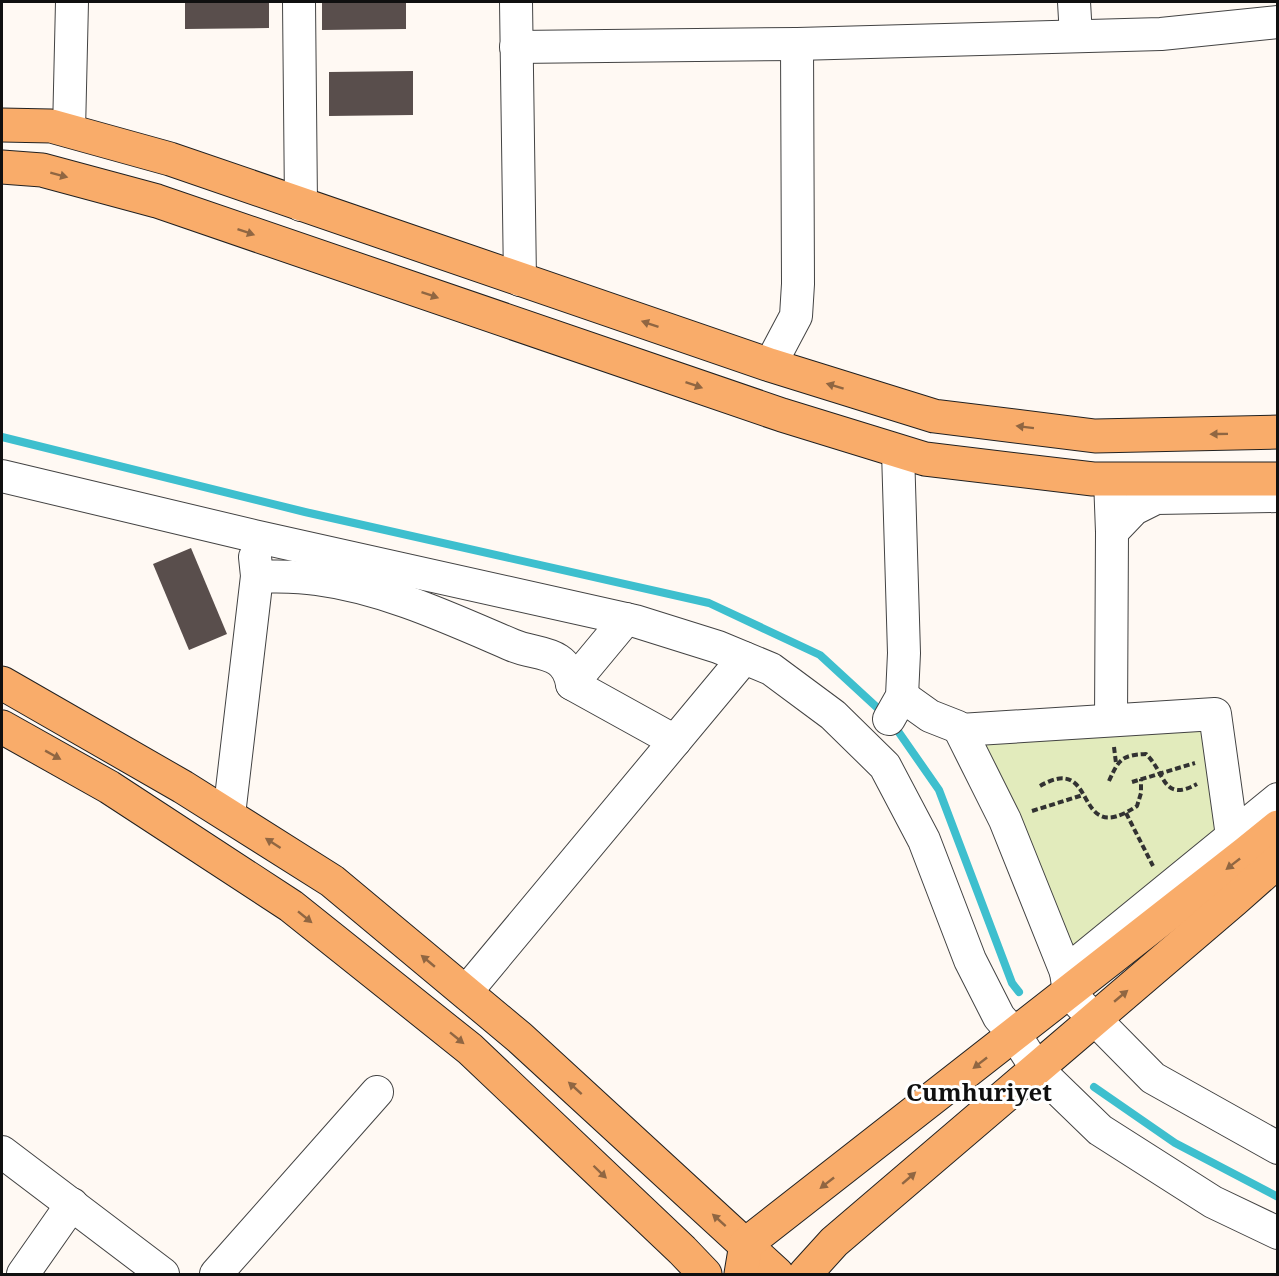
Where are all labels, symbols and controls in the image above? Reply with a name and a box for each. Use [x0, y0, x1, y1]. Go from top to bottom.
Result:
one-way arrow [50, 170, 68, 180]
one-way arrow [237, 227, 255, 237]
one-way arrow [421, 291, 439, 300]
one-way arrow [641, 319, 659, 328]
one-way arrow [685, 381, 703, 391]
one-way arrow [826, 381, 844, 390]
one-way arrow [1015, 422, 1034, 432]
one-way arrow [1210, 429, 1229, 438]
one-way arrow [44, 750, 61, 760]
one-way arrow [265, 838, 281, 849]
one-way arrow [1225, 858, 1240, 870]
one-way arrow [297, 910, 313, 923]
one-way arrow [420, 954, 436, 967]
one-way arrow [1113, 990, 1128, 1003]
one-way arrow [450, 1032, 465, 1044]
one-way arrow [972, 1056, 988, 1069]
district label: Cumhuriyet [906, 1075, 1052, 1108]
one-way arrow [568, 1082, 583, 1095]
one-way arrow [592, 1164, 606, 1178]
one-way arrow [901, 1171, 917, 1184]
one-way arrow [819, 1176, 835, 1189]
one-way arrow [712, 1214, 727, 1227]

